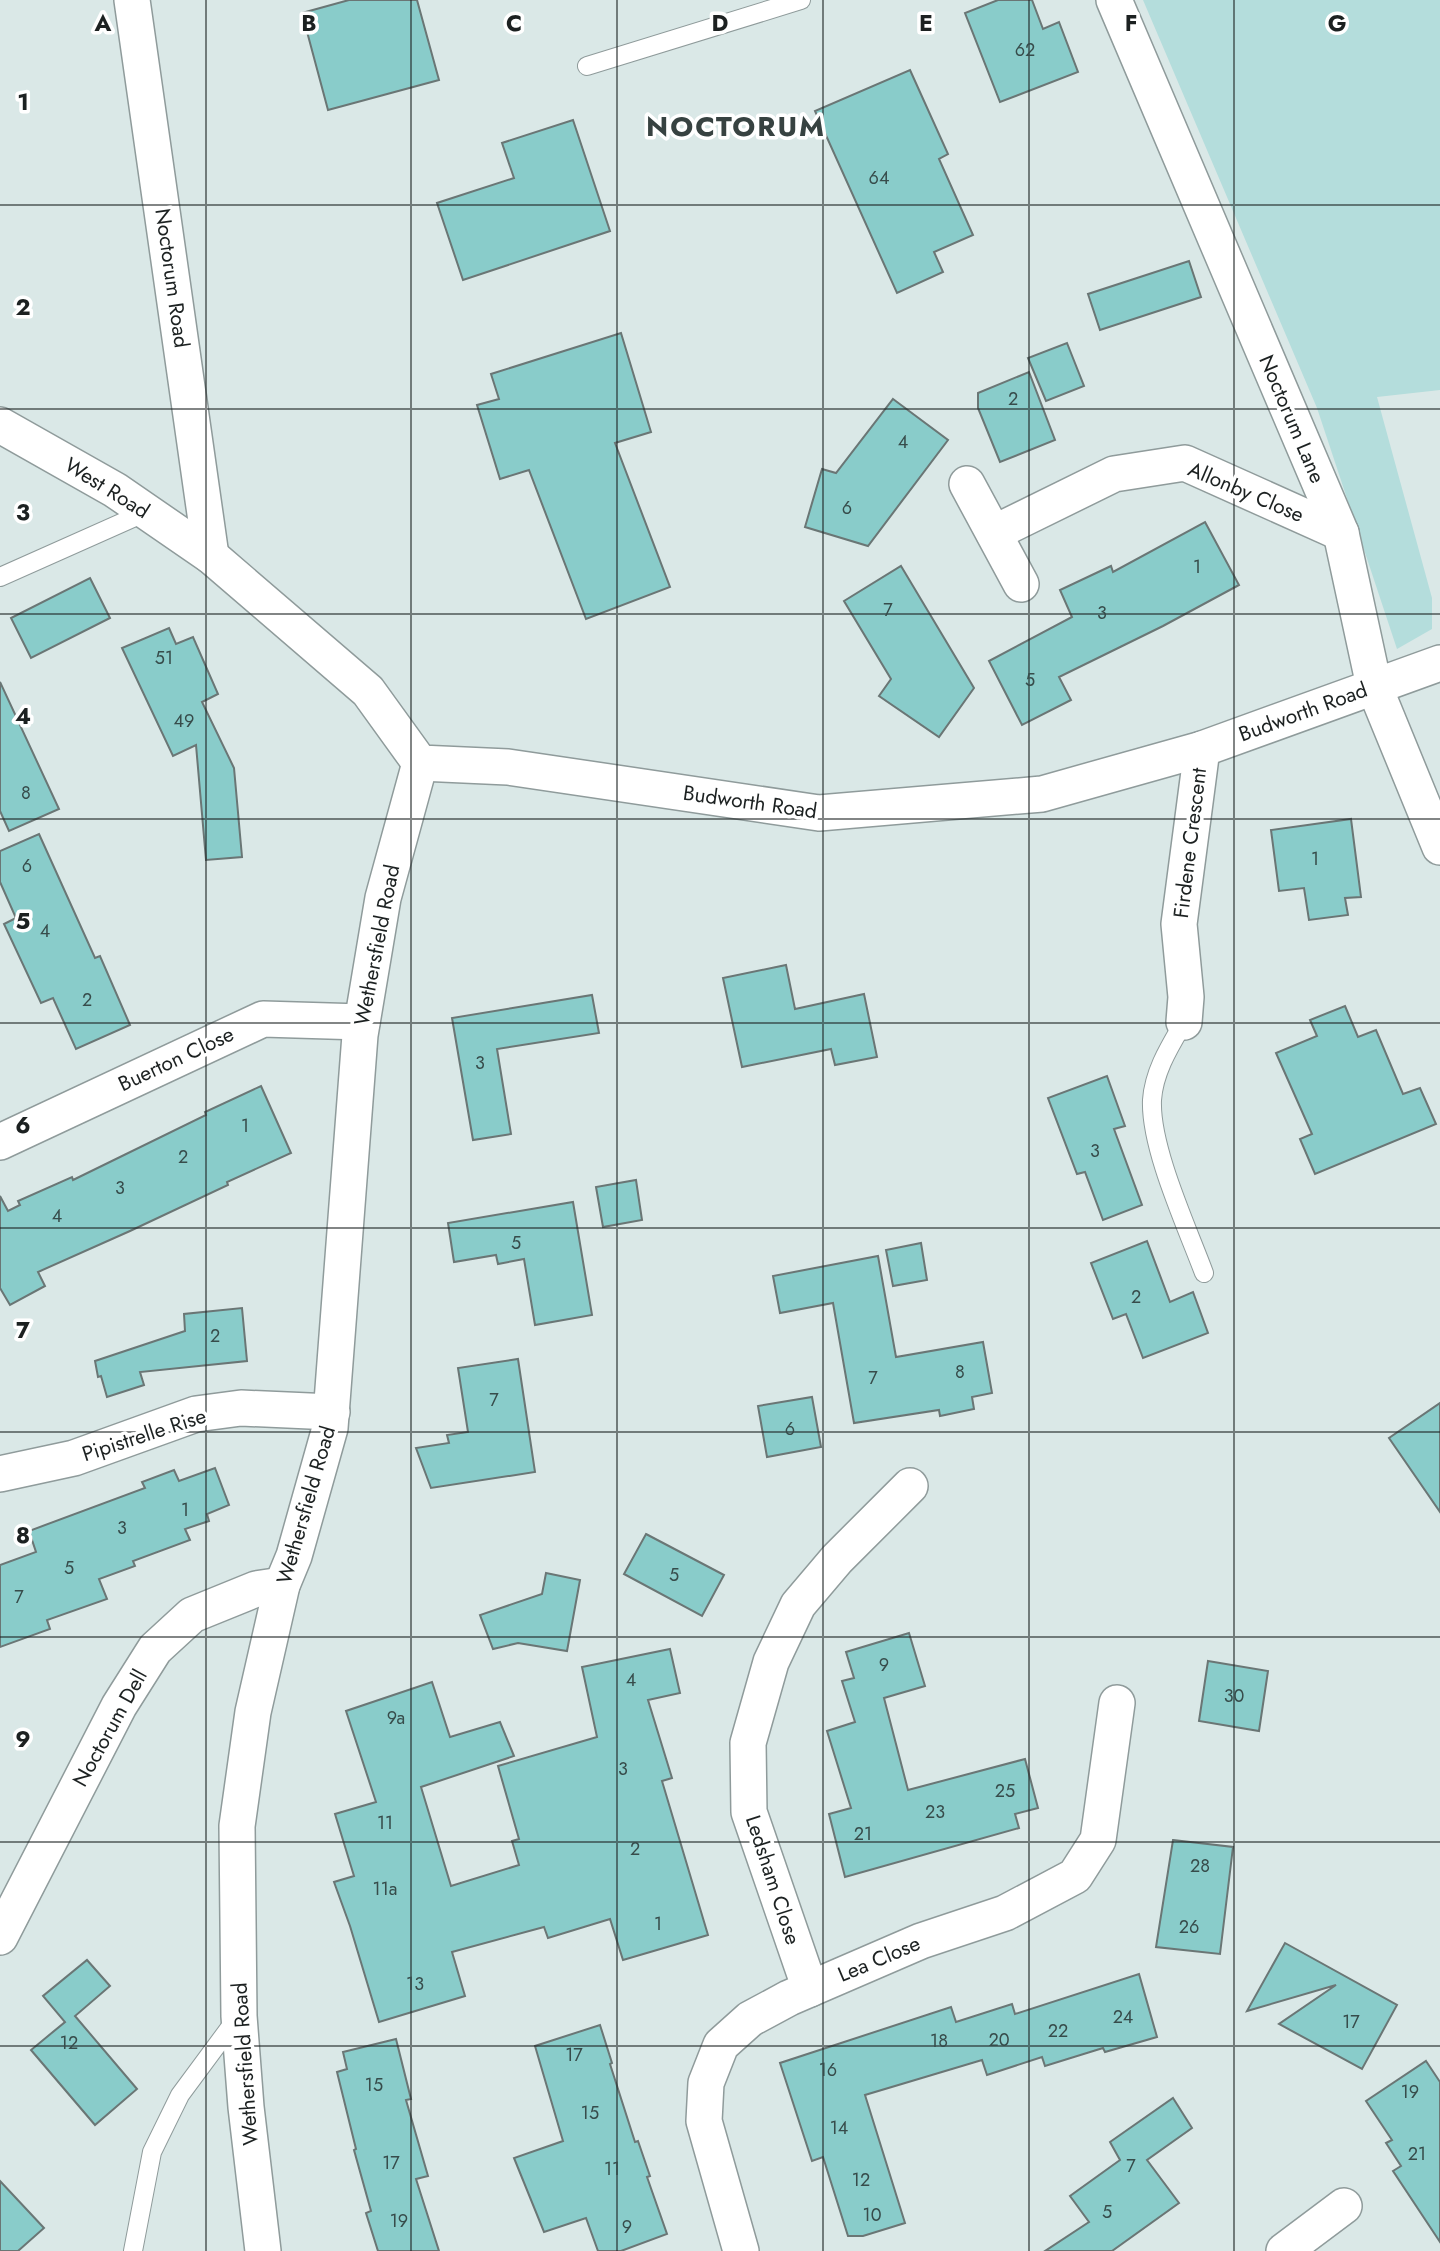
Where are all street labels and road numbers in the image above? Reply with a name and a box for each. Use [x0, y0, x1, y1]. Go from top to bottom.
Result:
street label: Noctorum Road [147, 206, 197, 350]
street label: Noctorum Lane [1252, 350, 1333, 488]
street label: West Road [59, 450, 155, 526]
street label: Allonby Close [1183, 454, 1309, 530]
street label: Budworth Road [1234, 675, 1372, 749]
street label: Firdene Crescent [1166, 766, 1214, 920]
street label: Budworth Road [681, 778, 819, 826]
street label: Wethersfield Road [347, 862, 407, 1028]
street label: Buerton Close [113, 1019, 239, 1099]
street label: Pipistrelle Rise [78, 1401, 210, 1469]
street label: Wethersfield Road [269, 1422, 343, 1588]
street label: Noctorum Dell [65, 1664, 155, 1792]
street label: Ledsham Close [738, 1811, 808, 1949]
street label: Lea Close [833, 1928, 925, 1990]
street label: Wethersfield Road [224, 1982, 266, 2146]

